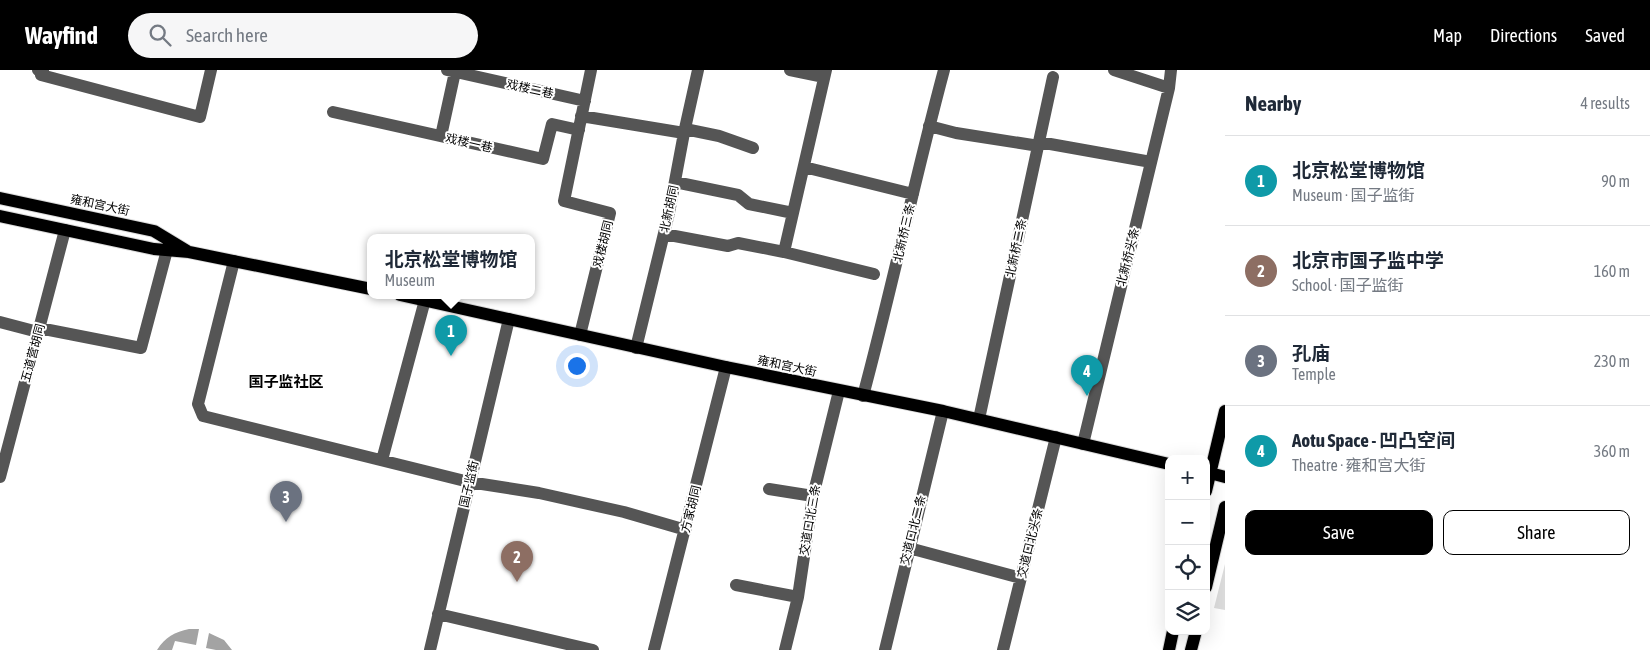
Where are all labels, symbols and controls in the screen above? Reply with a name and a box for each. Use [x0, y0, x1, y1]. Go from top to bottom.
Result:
search box [128, 13, 478, 58]
icon: search [146, 21, 174, 49]
text: Wayfind [25, 22, 98, 49]
text: Search here [186, 24, 268, 46]
text: Map [1433, 25, 1462, 46]
text: Directions [1490, 25, 1557, 46]
text: Saved [1585, 25, 1625, 46]
street label: 戏楼二巷 [505, 77, 555, 101]
text: Nearby [1245, 91, 1301, 115]
text: 4 results [1580, 94, 1630, 112]
street label: 戏楼一巷 [444, 131, 494, 155]
text: 北京松堂博物馆 [1292, 159, 1425, 181]
text: 1 [1257, 172, 1265, 190]
text: 90 m [1601, 172, 1630, 190]
street label: 北新胡同 [657, 184, 681, 234]
text: Museum · 国子监街 [1292, 186, 1414, 204]
street label: 雍和宫大街 [69, 192, 131, 218]
street label: 北新桥三条 [890, 202, 918, 264]
street label: 北新桥二条 [1003, 217, 1029, 279]
street label: 戏楼胡同 [590, 219, 616, 269]
street label: 北新桥头条 [1114, 226, 1142, 288]
popup [367, 234, 535, 299]
text: 北京松堂博物馆 [384, 248, 518, 270]
text: 北京市国子监中学 [1292, 249, 1444, 271]
text: 2 [1257, 262, 1265, 280]
text: 160 m [1594, 262, 1630, 280]
text: Museum [384, 271, 435, 289]
text: School · 国子监街 [1292, 276, 1404, 294]
pin: 1 [435, 315, 467, 356]
street label: 五道营胡同 [18, 322, 48, 384]
text: 孔庙 [1292, 342, 1330, 364]
text: 3 [1257, 352, 1265, 370]
text: 230 m [1594, 352, 1630, 370]
your location [564, 353, 590, 379]
street label: 雍和宫大街 [756, 353, 818, 379]
pin: 4 [1071, 355, 1103, 396]
text: Temple [1292, 365, 1336, 383]
district label: 国子监社区 [248, 373, 324, 390]
text: Aotu Space - 凹凸空间 [1292, 429, 1455, 451]
text: 4 [1257, 442, 1265, 460]
text: 360 m [1594, 442, 1630, 460]
map controls [1165, 455, 1210, 635]
button: + [1165, 455, 1210, 500]
text: Theatre · 雍和宫大街 [1292, 456, 1426, 474]
street label: 国子监街 [457, 459, 481, 509]
pin: 3 [270, 481, 302, 522]
street label: 交道口北三条 [797, 483, 823, 557]
street label: 方家胡同 [678, 484, 704, 534]
street label: 交道口北二条 [897, 493, 929, 567]
button: − [1165, 500, 1210, 545]
street label: 交道口北头条 [1014, 506, 1046, 580]
button: Save [1245, 510, 1433, 555]
button: Share [1443, 510, 1630, 555]
pin: 2 [501, 541, 533, 582]
button: locate [1165, 545, 1210, 590]
button: layers [1165, 590, 1210, 635]

